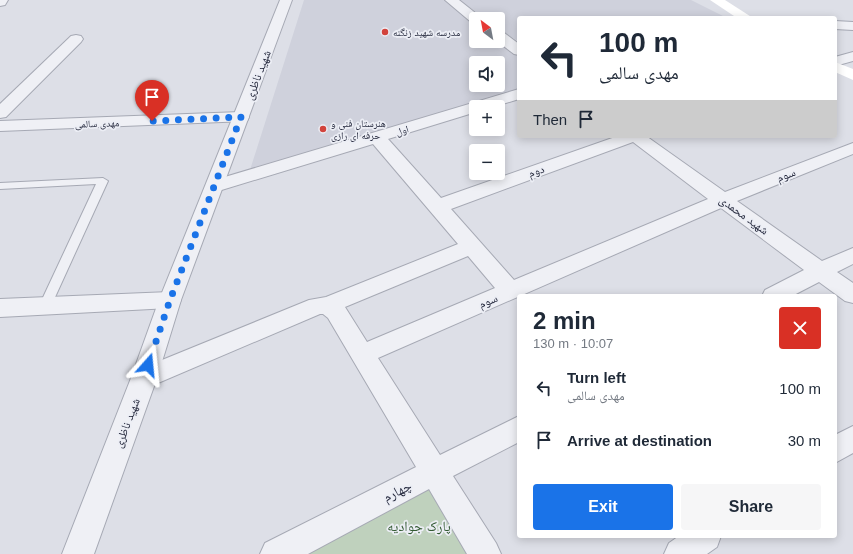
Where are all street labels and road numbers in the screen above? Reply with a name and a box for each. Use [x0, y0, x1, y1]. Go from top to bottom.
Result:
street label: شهید ناظری [242, 48, 274, 102]
street label: مهدی سالمی [75, 117, 120, 131]
street label: اول [394, 123, 410, 139]
street label: دوم [526, 162, 546, 181]
street label: سوم [774, 165, 798, 186]
street label: شهید محمدی [717, 192, 771, 238]
street label: سوم [476, 291, 500, 312]
street label: شهید ناظری [111, 396, 143, 450]
street label: چهارم [380, 477, 415, 507]

